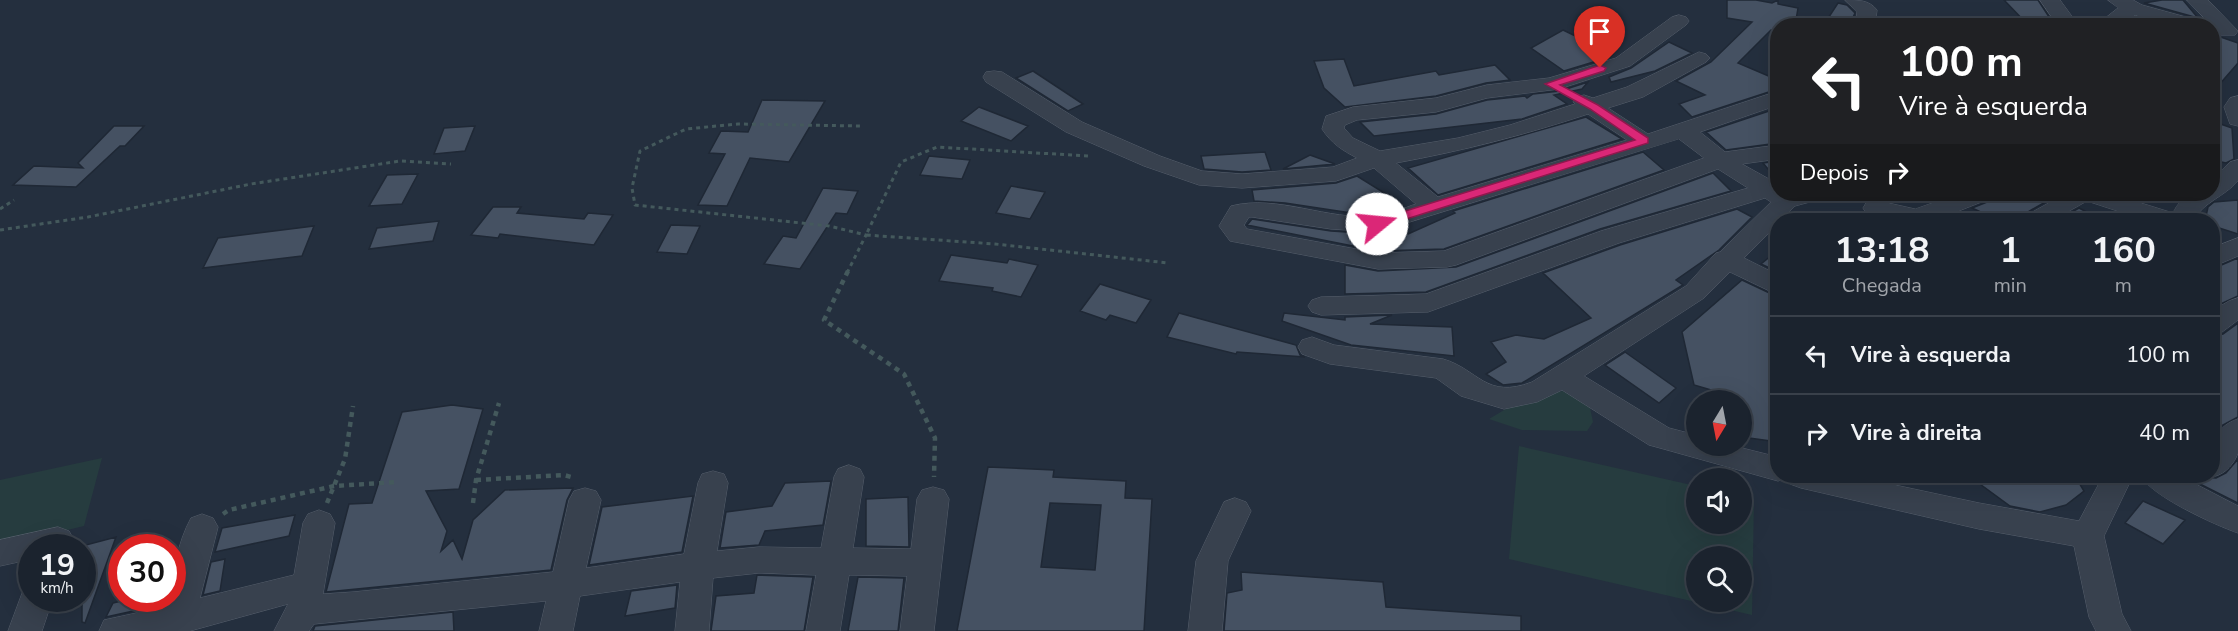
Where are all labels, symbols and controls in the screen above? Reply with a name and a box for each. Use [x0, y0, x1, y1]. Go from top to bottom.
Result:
pin [1574, 6, 1625, 68]
icon: arrive [1583, 15, 1616, 48]
text: 100 m [1899, 34, 2023, 91]
icon: left [1800, 42, 1878, 120]
text: Vire à esquerda [1899, 88, 2088, 125]
icon: right [1881, 156, 1914, 189]
text: Depois [1800, 158, 1869, 188]
position arrow [1345, 192, 1409, 256]
text: 13:18 [1834, 226, 1930, 275]
text: 1 [1999, 226, 2021, 275]
text: 160 [2091, 226, 2156, 275]
text: Chegada [1842, 272, 1922, 299]
text: min [1994, 272, 2027, 299]
text: m [2115, 272, 2132, 299]
icon: left [1800, 339, 1833, 372]
text: Vire à esquerda [1851, 340, 2011, 370]
text: 100 m [2126, 340, 2190, 370]
north arrow [1686, 390, 1752, 456]
map controls [1686, 390, 1752, 612]
icon: right [1800, 417, 1833, 450]
text: Vire à direita [1851, 418, 1982, 448]
text: 40 m [2139, 418, 2190, 448]
button: sound [1686, 468, 1752, 534]
speed limit sign: 30 [108, 534, 186, 612]
text: 19 [39, 545, 75, 586]
button: search [1686, 546, 1752, 612]
text: km/h [40, 578, 74, 598]

